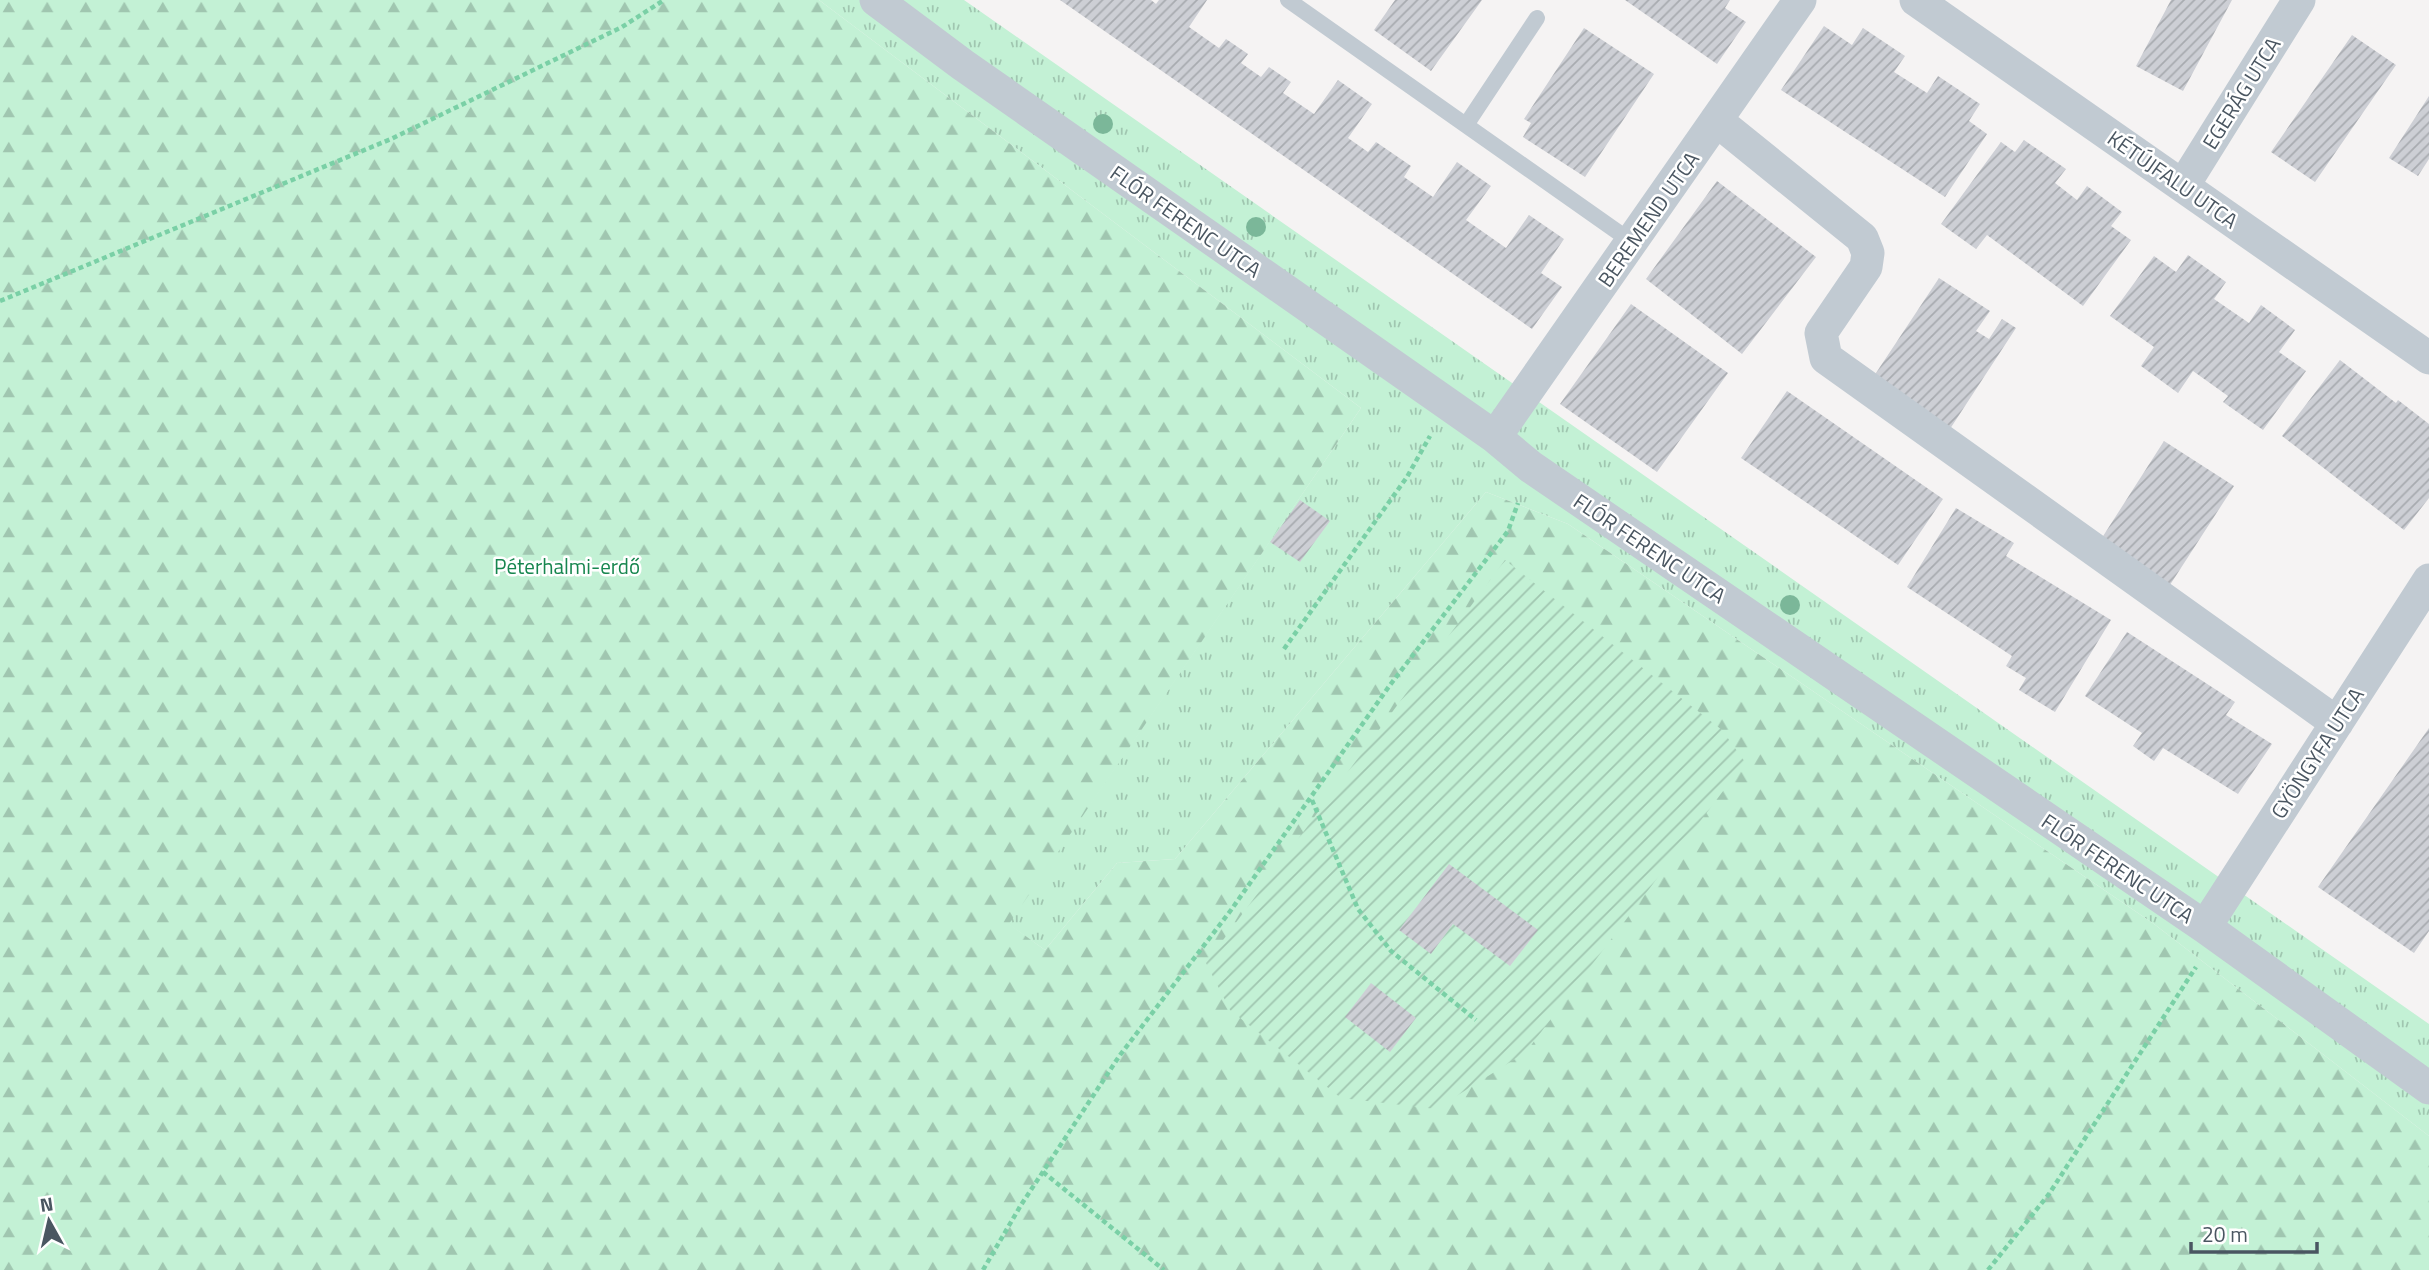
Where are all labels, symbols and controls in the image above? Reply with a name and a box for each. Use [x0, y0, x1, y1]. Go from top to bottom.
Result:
street label: EGERÁG UTCA [2194, 30, 2288, 155]
street label: KÉTÚJFALU UTCA [2101, 122, 2245, 236]
street label: BEREMEND UTCA [1589, 144, 1707, 293]
street label: FLÓR FERENC UTCA [1104, 157, 1268, 285]
street label: FLÓR FERENC UTCA [1567, 485, 1733, 611]
park label: Péterhalmi-erdő [494, 550, 640, 582]
street label: GYÖNGYFA UTCA [2262, 681, 2372, 825]
street label: FLÓR FERENC UTCA [2035, 805, 2201, 931]
north arrow [14, 1186, 84, 1256]
text: N [38, 1188, 55, 1219]
scale bar [2191, 1210, 2317, 1254]
text: 20 m [2202, 1218, 2248, 1250]

